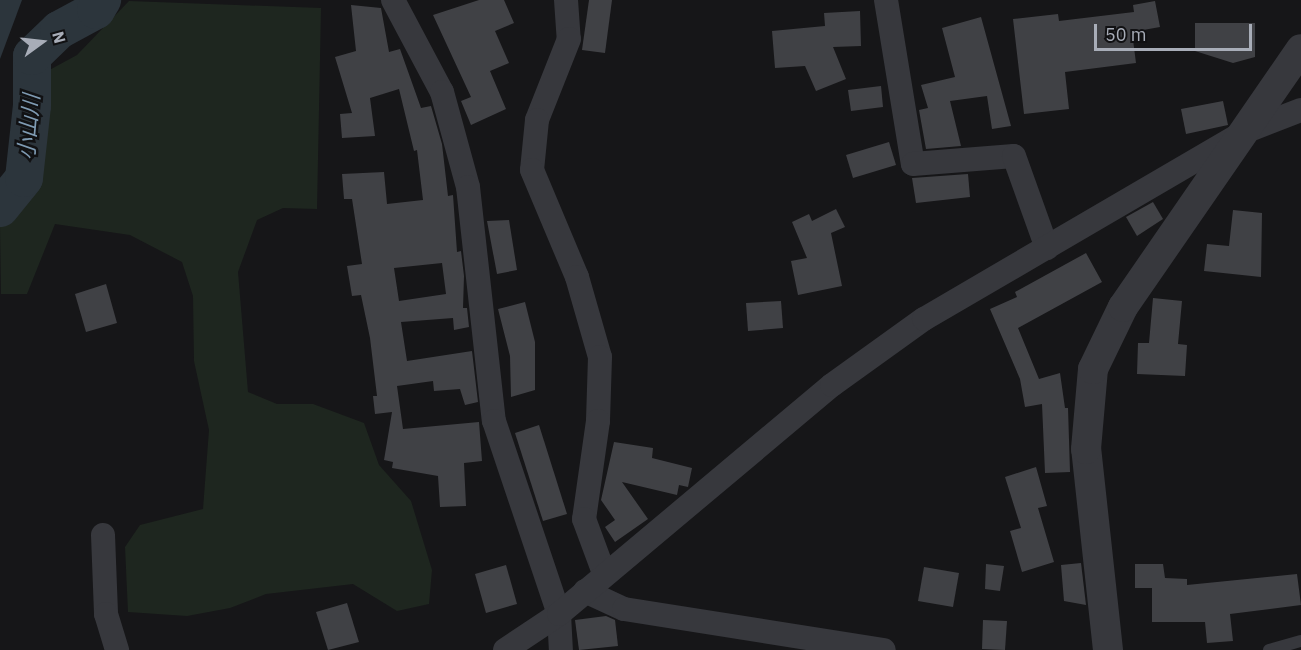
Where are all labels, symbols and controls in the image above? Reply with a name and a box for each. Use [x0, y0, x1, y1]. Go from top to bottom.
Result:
north arrow [12, 12, 72, 72]
scale bar [1097, 12, 1254, 50]
text: 50 m [1105, 23, 1147, 46]
text: N [48, 29, 71, 46]
water label: 小山川 [12, 93, 44, 161]

